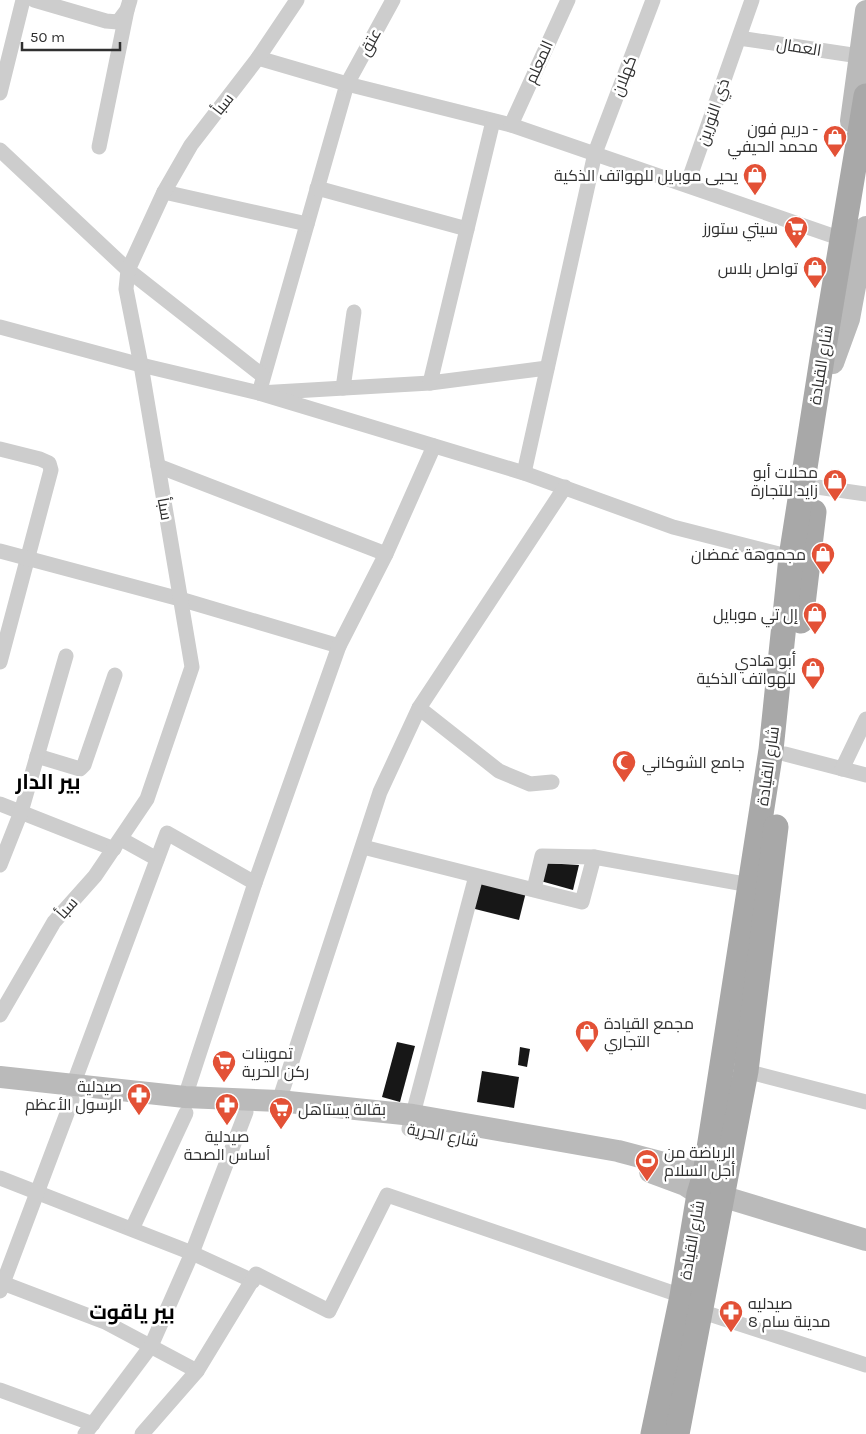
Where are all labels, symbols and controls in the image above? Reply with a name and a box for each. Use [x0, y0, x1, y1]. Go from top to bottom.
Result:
scale bar [22, 20, 120, 52]
street label: عتق [355, 25, 386, 60]
text: 50 m [30, 28, 65, 46]
street label: العمال [775, 34, 823, 61]
street label: المعلم [521, 38, 559, 87]
street label: كهلان [608, 53, 641, 99]
street label: ذي النورين [693, 76, 737, 149]
street label: سبأ [209, 89, 237, 119]
place label: دريم فون - محمد الحيفي [727, 119, 818, 160]
shop icon: دريم فون - محمد الحيفي [822, 124, 848, 158]
shop icon: يحيى موبايل للهواتف الذكية [742, 162, 768, 196]
place label: يحيى موبايل للهواتف الذكية [554, 166, 739, 186]
supermarket icon: سيتي ستورز [783, 215, 809, 249]
place label: سيتي ستورز [702, 219, 778, 242]
shop icon: تواصل بلاس [802, 255, 828, 289]
place label: تواصل بلاس [718, 259, 799, 279]
street label: شارع القيادة [805, 324, 839, 406]
place label: محلات أبو زايد للتجارة [751, 463, 818, 500]
shop icon: محلات أبو زايد للتجارة [822, 468, 848, 502]
street label: سبأ [154, 496, 176, 522]
shop icon: مجموهة غمضان [810, 541, 836, 575]
place label: مجموهة غمضان [691, 545, 806, 565]
shop icon: إل تي موبايل [802, 601, 828, 635]
place label: إل تي موبايل [713, 605, 798, 628]
place label: أبو هادي للهواتف الذكية [696, 651, 796, 689]
shop icon: أبو هادي للهواتف الذكية [800, 656, 826, 690]
street label: شارع القيادة [753, 725, 785, 807]
mosque icon: جامع الشوكاني [611, 749, 637, 783]
place label: جامع الشوكاني [642, 753, 745, 776]
district label: بير الدار [14, 770, 81, 794]
street label: سبأ [52, 893, 82, 923]
place label: مجمع القيادة التجاري [604, 1014, 694, 1055]
shop icon: مجمع القيادة التجاري [574, 1019, 600, 1053]
place label: تموينات ركن الحرية [242, 1044, 309, 1082]
supermarket icon: تموينات ركن الحرية [211, 1049, 237, 1083]
place label: صيدلية الرسول الأعظم [25, 1077, 122, 1116]
pharmacy icon: صيدلية الرسول الأعظم [126, 1082, 152, 1116]
pharmacy icon: صيدلية أساس الصحة [214, 1092, 240, 1126]
supermarket icon: بقالة يستاهل [268, 1096, 294, 1130]
place label: بقالة يستاهل [298, 1100, 386, 1120]
street label: شارع الحرية [405, 1119, 480, 1153]
place label: صيدلية أساس الصحة [184, 1127, 270, 1165]
place label: الرياضة من أجل السلام [664, 1143, 735, 1182]
sports icon: الرياضة من أجل السلام [634, 1148, 660, 1182]
street label: شارع القيادة [676, 1199, 710, 1281]
place label: صيدليه مدينة سام 8 [748, 1294, 830, 1333]
pharmacy icon: صيدليه مدينة سام 8 [718, 1299, 744, 1333]
district label: بير ياقوت [89, 1300, 175, 1325]

